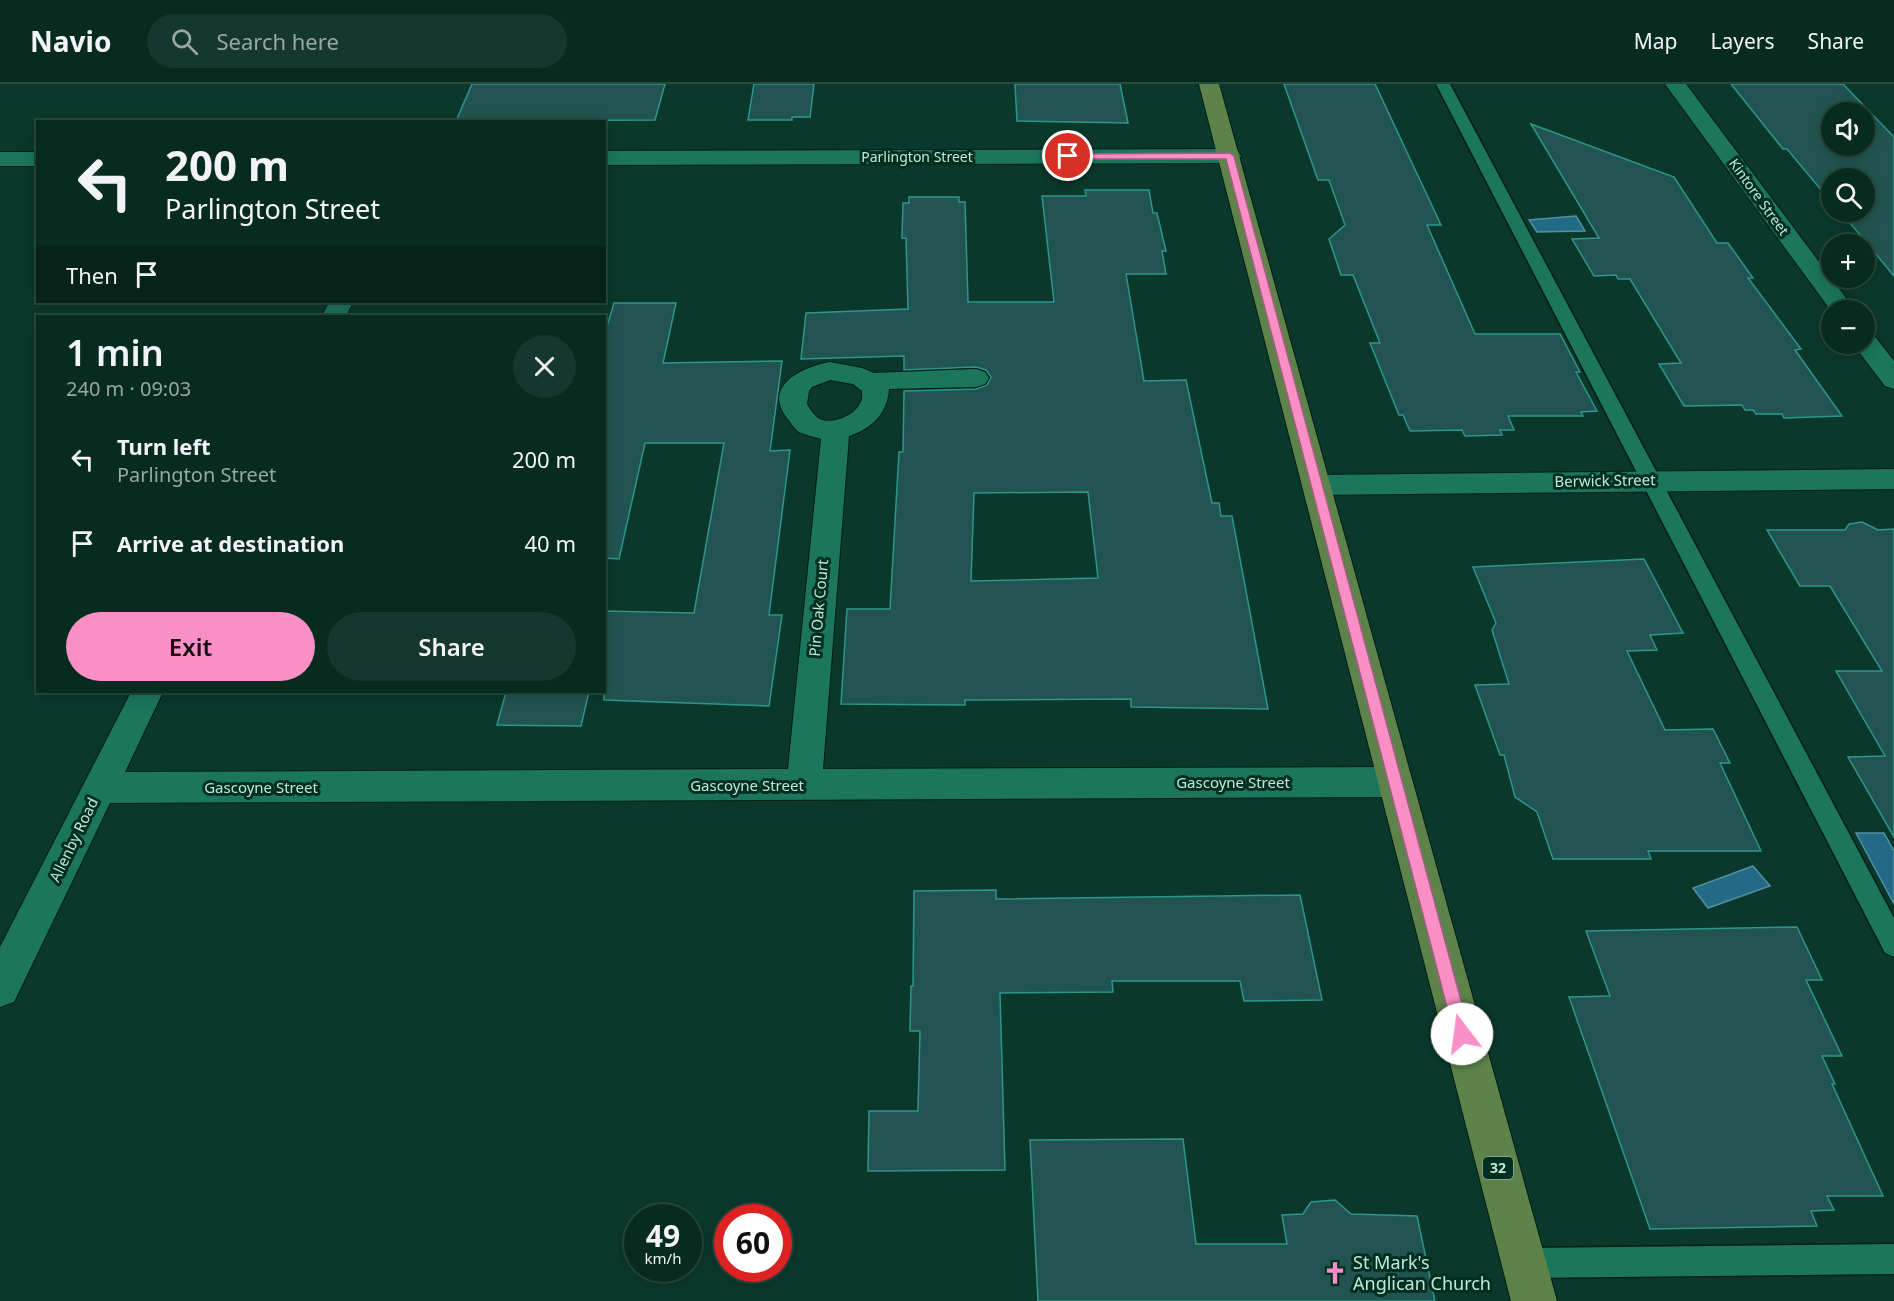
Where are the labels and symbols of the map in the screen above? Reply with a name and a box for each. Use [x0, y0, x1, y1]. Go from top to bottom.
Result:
pin [1042, 130, 1093, 181]
street label: Parlington Street [861, 147, 973, 166]
street label: Kintore Street [1725, 154, 1794, 239]
street label: Berwick Street [1554, 469, 1656, 491]
street label: Pin Oak Court [804, 558, 832, 657]
street label: Gascoyne Street [1176, 772, 1290, 792]
street label: Gascoyne Street [690, 775, 804, 795]
street label: Gascoyne Street [204, 777, 318, 797]
street label: Allenby Road [44, 794, 102, 885]
position arrow [1430, 1002, 1494, 1066]
road number: 32 [1483, 1157, 1513, 1179]
speed limit sign: 60 [714, 1204, 792, 1282]
place label: St Mark's Anglican Church [1353, 1250, 1491, 1295]
church icon: St Mark's Anglican Church [1322, 1260, 1348, 1286]

